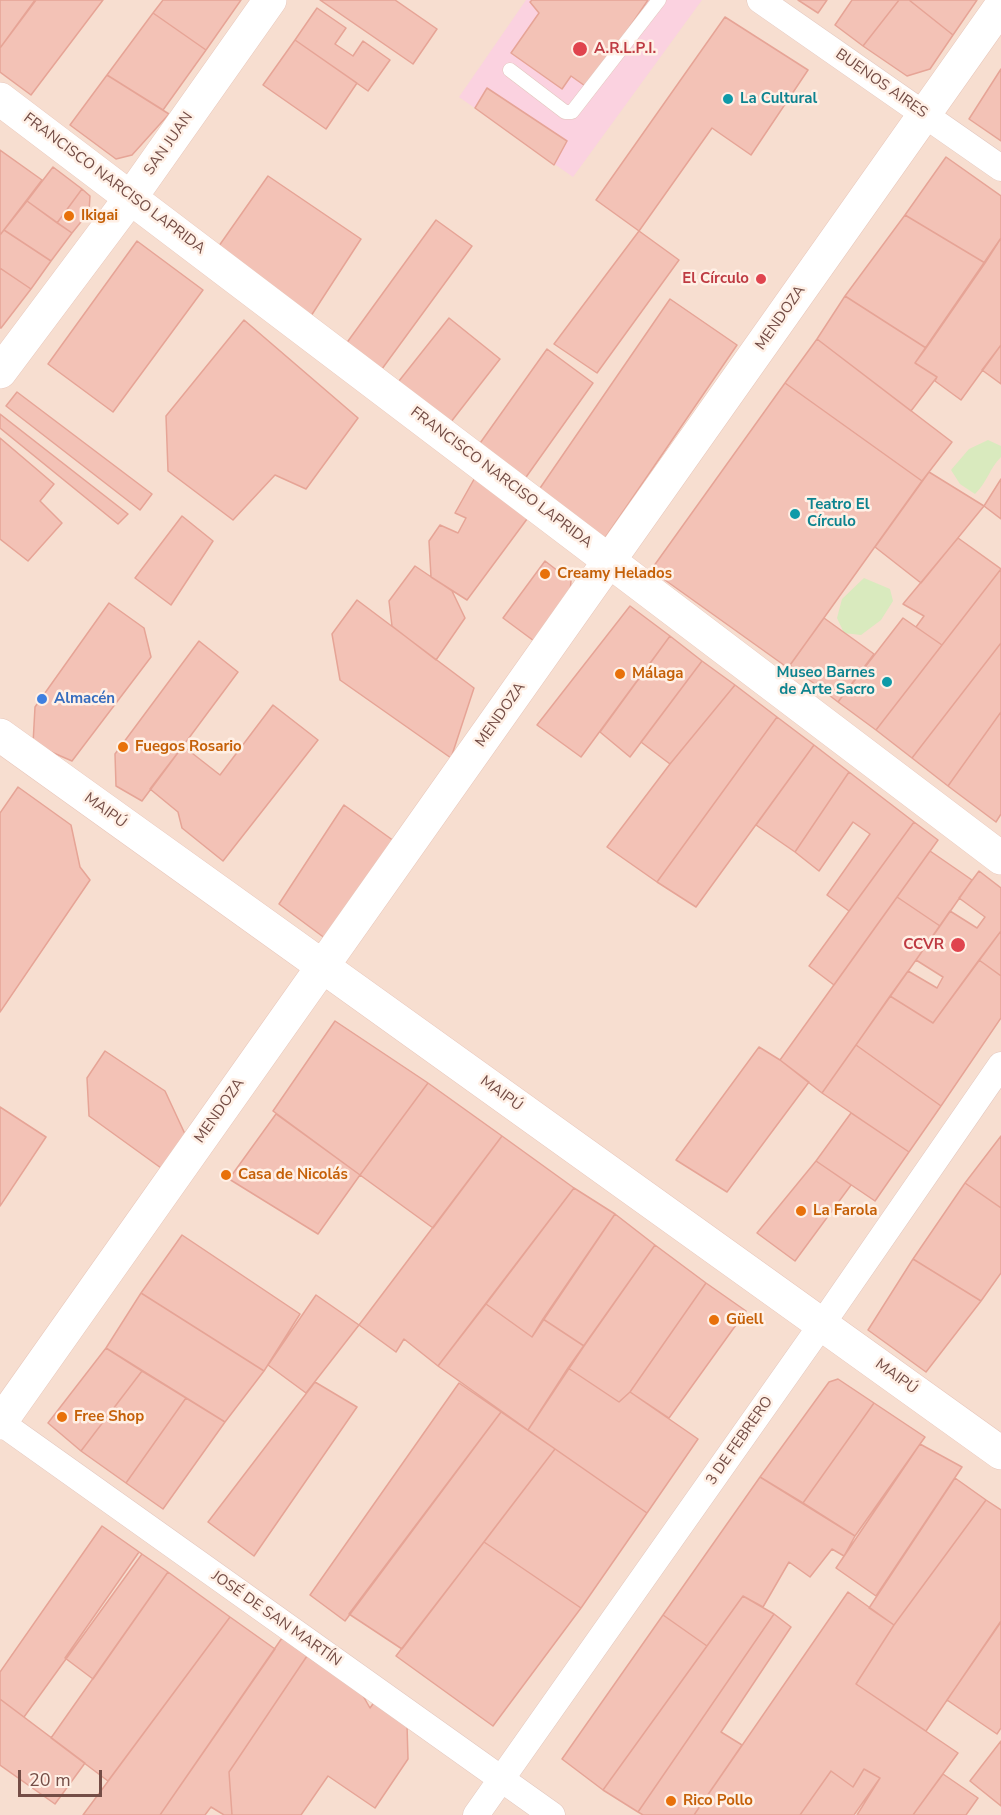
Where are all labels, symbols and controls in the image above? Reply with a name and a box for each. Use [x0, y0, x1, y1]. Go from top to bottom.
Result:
marker: A.R.L.P.I. [571, 40, 589, 58]
place label: A.R.L.P.I. [594, 40, 656, 58]
street label: BUENOS AIRES [832, 46, 930, 122]
place label: La Cultural [740, 90, 817, 108]
marker: La Cultural [721, 92, 735, 106]
street label: SAN JUAN [141, 109, 197, 179]
street label: FRANCISCO NARCISO LAPRIDA [20, 110, 208, 258]
place label: Ikigai [81, 207, 118, 225]
marker: Ikigai [62, 209, 76, 223]
place label: El Círculo [682, 270, 749, 288]
marker: El Círculo [754, 272, 768, 286]
street label: MENDOZA [752, 282, 810, 354]
street label: FRANCISCO NARCISO LAPRIDA [407, 404, 595, 552]
place label: Teatro El Círculo [807, 496, 869, 531]
marker: Teatro El Círculo [788, 507, 802, 521]
place label: Creamy Helados [557, 565, 672, 583]
marker: Creamy Helados [538, 567, 552, 581]
place label: Museo Barnes de Arte Sacro [777, 664, 875, 699]
place label: Málaga [632, 665, 683, 683]
marker: Málaga [613, 667, 627, 681]
marker: Museo Barnes de Arte Sacro [880, 675, 894, 689]
street label: MENDOZA [472, 679, 530, 751]
place label: Almacén [54, 690, 115, 708]
marker: Almacén [35, 692, 49, 706]
place label: Fuegos Rosario [135, 738, 242, 756]
marker: Fuegos Rosario [116, 740, 130, 754]
street label: MAIPÚ [80, 790, 130, 832]
place label: CCVR [903, 936, 944, 954]
marker: CCVR [949, 936, 967, 954]
street label: MAIPÚ [476, 1073, 526, 1115]
street label: MENDOZA [191, 1075, 249, 1147]
place label: Casa de Nicolás [238, 1166, 348, 1184]
marker: Casa de Nicolás [219, 1168, 233, 1182]
place label: La Farola [813, 1202, 877, 1220]
marker: La Farola [794, 1204, 808, 1218]
place label: Güell [726, 1311, 763, 1329]
marker: Güell [707, 1313, 721, 1327]
street label: MAIPÚ [871, 1356, 921, 1398]
street label: 3 DE FEBRERO [703, 1393, 777, 1489]
place label: Free Shop [74, 1408, 144, 1426]
marker: Free Shop [55, 1410, 69, 1424]
street label: JOSÉ DE SAN MARTÍN [208, 1567, 344, 1671]
scale bar [21, 1758, 105, 1796]
text: 20 m [29, 1768, 71, 1792]
place label: Rico Pollo [683, 1792, 753, 1810]
marker: Rico Pollo [664, 1794, 678, 1808]

